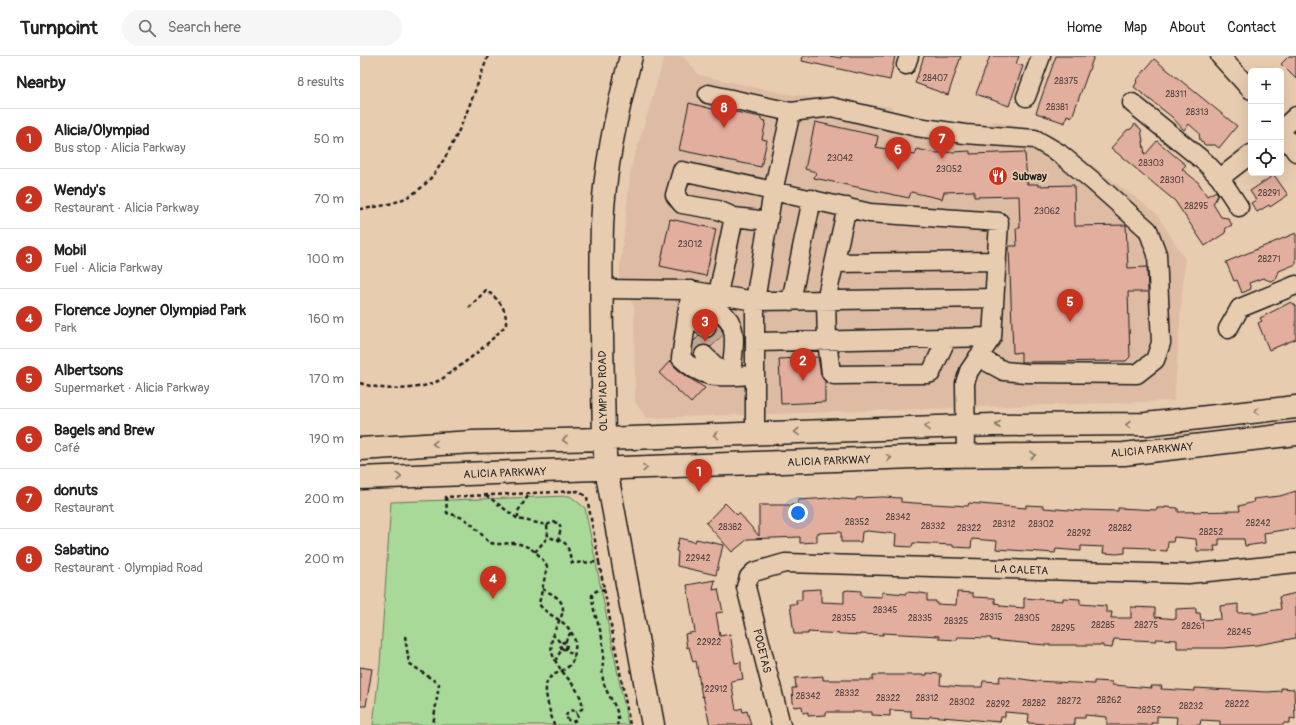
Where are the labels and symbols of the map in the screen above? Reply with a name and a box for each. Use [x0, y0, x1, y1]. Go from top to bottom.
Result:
house number: 28407 [922, 73, 948, 84]
house number: 28375 [1054, 76, 1078, 87]
house number: 28311 [1165, 89, 1187, 100]
pin: 8 [711, 95, 737, 128]
house number: 28381 [1046, 102, 1068, 113]
house number: 28313 [1185, 107, 1209, 118]
pin: 7 [929, 126, 955, 159]
pin: 6 [885, 137, 911, 170]
house number: 23042 [827, 153, 853, 164]
house number: 28303 [1138, 158, 1164, 169]
house number: 23052 [936, 164, 962, 175]
restaurant icon: Subway [987, 165, 1009, 187]
place label: Subway [1012, 170, 1047, 183]
house number: 28301 [1160, 175, 1184, 186]
house number: 28291 [1258, 188, 1280, 199]
house number: 28295 [1184, 201, 1208, 212]
house number: 23062 [1034, 206, 1060, 217]
house number: 23012 [678, 239, 702, 250]
house number: 28271 [1258, 254, 1280, 265]
pin: 5 [1057, 289, 1083, 322]
pin: 3 [692, 309, 718, 342]
pin: 2 [790, 348, 816, 381]
street label: OLYMPIAD ROAD [596, 351, 610, 431]
one-way arrow [1254, 406, 1260, 415]
one-way arrow [1125, 420, 1131, 429]
one-way arrow [995, 421, 1001, 429]
one-way arrow [924, 423, 930, 432]
one-way arrow [794, 427, 800, 436]
one-way arrow [713, 430, 719, 439]
one-way arrow [562, 436, 568, 444]
one-way arrow [432, 440, 438, 449]
street label: ALICIA PARKWAY [1110, 440, 1195, 460]
one-way arrow [1030, 451, 1036, 459]
street label: ALICIA PARKWAY [787, 453, 871, 469]
one-way arrow [886, 454, 892, 463]
pin: 1 [686, 459, 712, 492]
one-way arrow [642, 464, 648, 472]
street label: ALICIA PARKWAY [463, 465, 547, 481]
one-way arrow [396, 472, 402, 481]
your location [788, 503, 808, 523]
house number: 28342 [886, 512, 910, 523]
house number: 28352 [845, 517, 869, 528]
house number: 28242 [1246, 518, 1270, 529]
house number: 28312 [992, 519, 1016, 530]
house number: 28302 [1028, 519, 1054, 530]
house number: 28332 [921, 521, 945, 532]
house number: 28382 [718, 522, 742, 533]
house number: 28322 [957, 523, 981, 534]
house number: 28282 [1108, 523, 1132, 534]
house number: 28252 [1199, 527, 1223, 538]
house number: 28292 [1067, 528, 1091, 539]
house number: 22942 [686, 553, 710, 564]
street label: LA CALETA [994, 563, 1048, 577]
pin: 4 [480, 566, 506, 599]
house number: 28345 [873, 605, 897, 616]
house number: 28315 [980, 612, 1003, 623]
house number: 28355 [832, 613, 856, 624]
house number: 28335 [908, 613, 932, 624]
house number: 28305 [1014, 613, 1040, 624]
house number: 28325 [944, 616, 968, 627]
house number: 28285 [1091, 620, 1115, 631]
house number: 28275 [1134, 620, 1158, 631]
house number: 28261 [1181, 621, 1205, 632]
house number: 28295 [1051, 623, 1075, 634]
house number: 28245 [1227, 627, 1251, 638]
street label: POCETAS [750, 628, 774, 674]
house number: 22922 [697, 637, 721, 648]
house number: 22912 [704, 684, 728, 695]
house number: 28332 [835, 688, 859, 699]
house number: 28342 [796, 691, 820, 702]
house number: 28322 [876, 693, 900, 704]
house number: 28312 [915, 693, 939, 704]
house number: 28262 [1097, 695, 1121, 706]
house number: 28272 [1057, 696, 1081, 707]
house number: 28302 [949, 697, 975, 708]
house number: 28282 [1022, 698, 1046, 709]
house number: 28292 [986, 699, 1010, 710]
house number: 28222 [1225, 699, 1249, 710]
house number: 28232 [1179, 701, 1203, 712]
house number: 28252 [1137, 705, 1161, 716]

